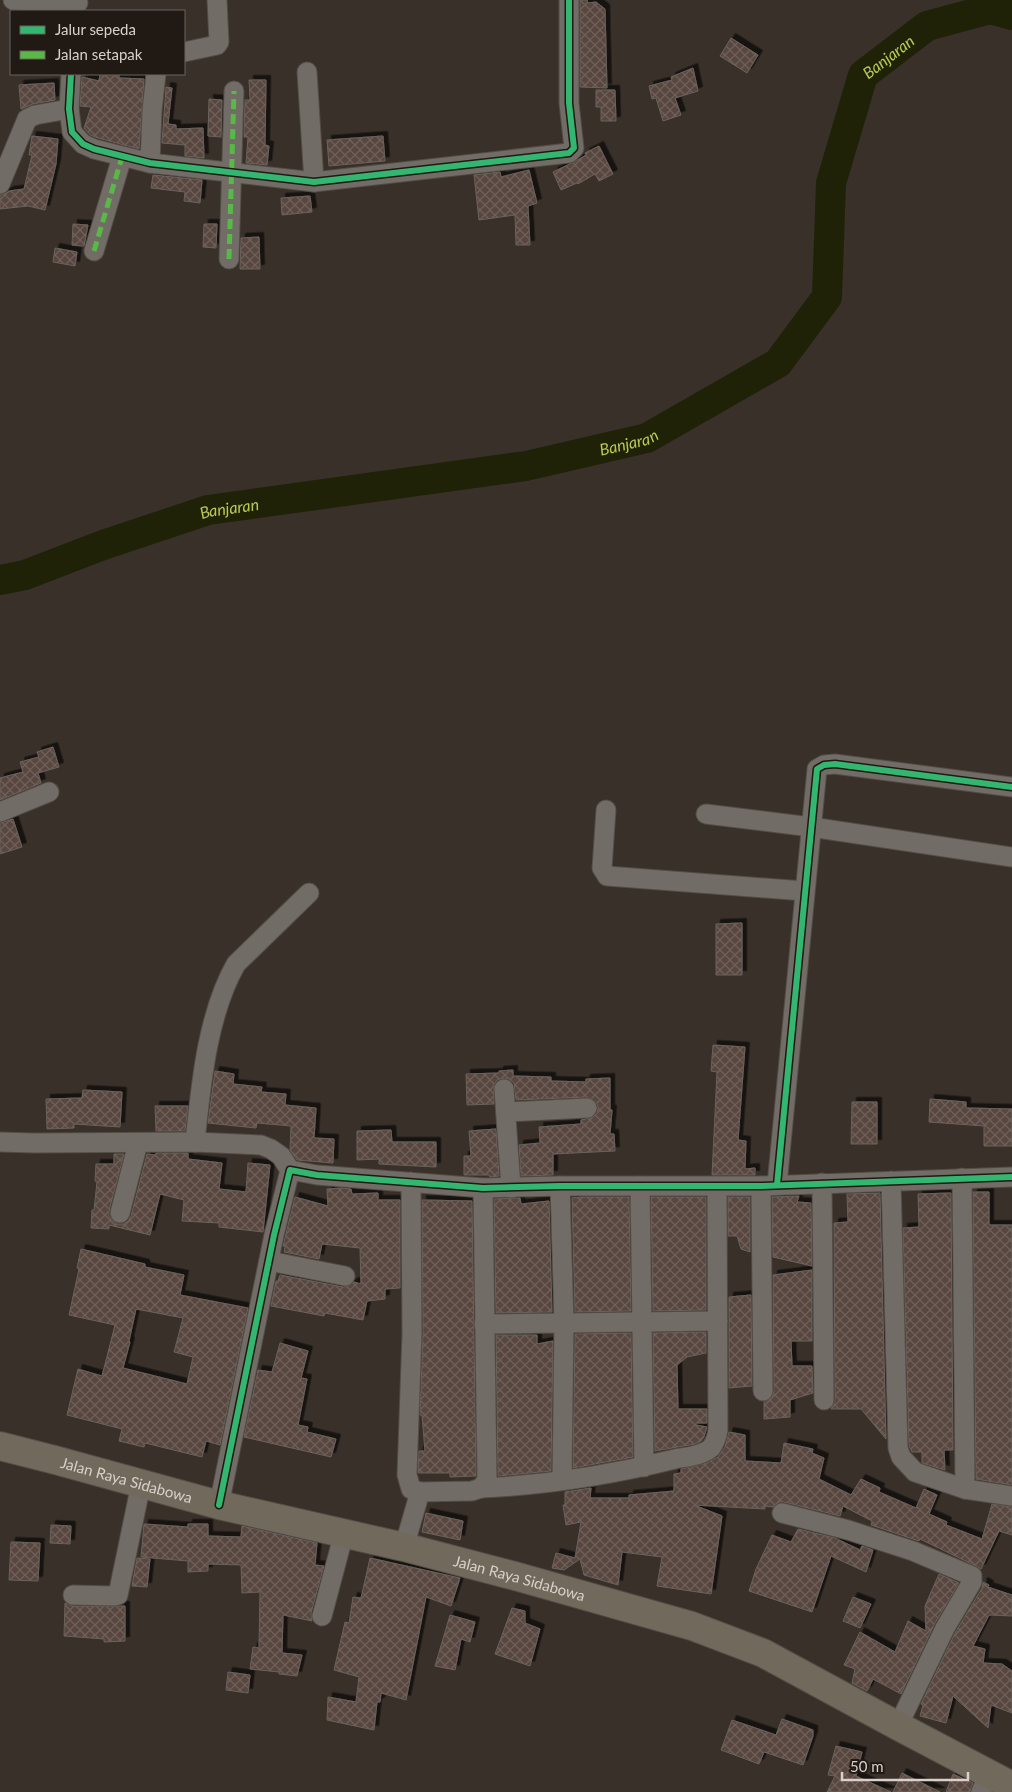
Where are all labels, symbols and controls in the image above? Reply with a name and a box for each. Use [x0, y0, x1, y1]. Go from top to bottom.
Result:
legend [10, 10, 185, 75]
text: Jalur sepeda [55, 20, 136, 38]
water label: Banjaran [858, 30, 917, 82]
text: Jalan setapak [55, 45, 143, 63]
water label: Banjaran [597, 424, 661, 458]
water label: Banjaran [197, 494, 260, 522]
street label: Jalan Raya Sidabowa [59, 1453, 194, 1506]
street label: Jalan Raya Sidabowa [452, 1551, 587, 1604]
scale bar [842, 1750, 968, 1782]
text: 50 m [850, 1757, 884, 1775]

